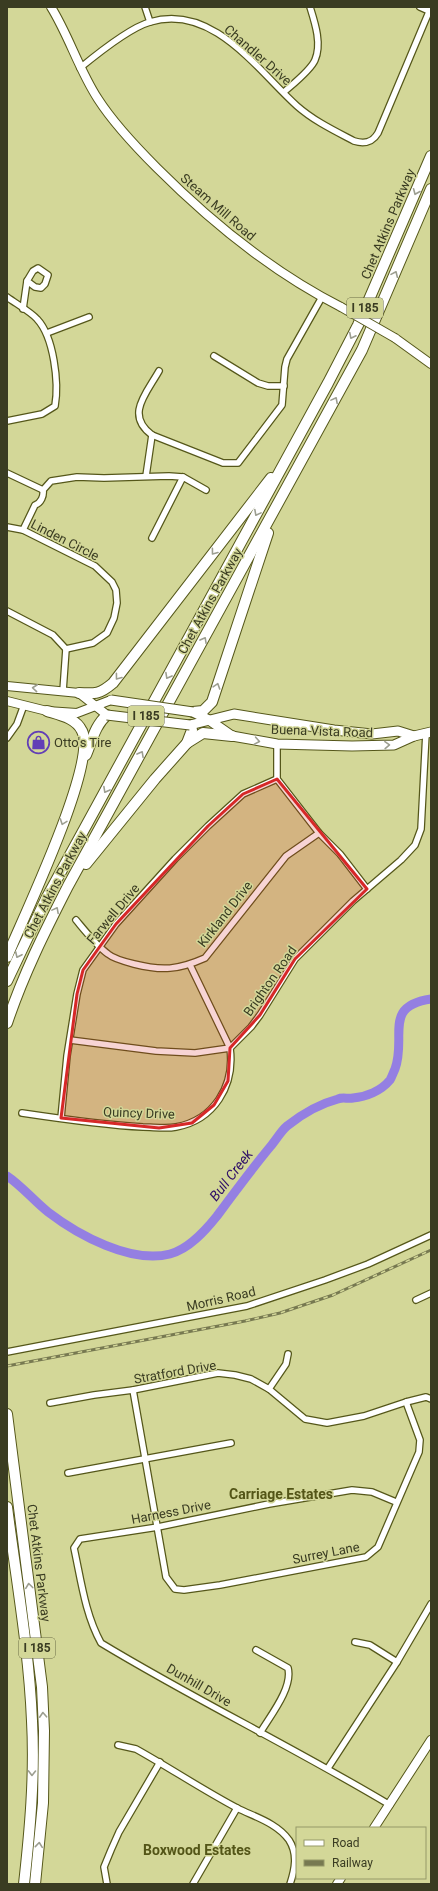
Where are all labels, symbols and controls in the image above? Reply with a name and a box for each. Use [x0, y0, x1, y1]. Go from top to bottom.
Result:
street label: Chandler Drive [221, 22, 295, 88]
street label: Chet Atkins Parkway [358, 166, 418, 282]
street label: Steam Mill Road [177, 170, 259, 244]
one-way arrow [413, 188, 421, 195]
one-way arrow [390, 271, 398, 279]
road number: I 185 [347, 298, 383, 318]
one-way arrow [349, 332, 357, 340]
one-way arrow [330, 397, 338, 404]
one-way arrow [255, 509, 262, 516]
street label: Linden Circle [28, 516, 102, 564]
street label: Chet Atkins Parkway [175, 546, 245, 656]
one-way arrow [212, 547, 219, 554]
one-way arrow [199, 637, 206, 644]
one-way arrow [166, 672, 173, 680]
one-way arrow [115, 673, 123, 680]
one-way arrow [212, 683, 221, 690]
one-way arrow [32, 684, 38, 693]
road number: I 185 [128, 706, 164, 726]
street label: Buena Vista Road [271, 722, 373, 740]
shop icon: Otto's Tire [25, 729, 51, 755]
place label: Otto's Tire [54, 735, 112, 750]
one-way arrow [254, 736, 260, 744]
one-way arrow [384, 741, 390, 749]
one-way arrow [136, 751, 144, 758]
one-way arrow [103, 786, 110, 794]
one-way arrow [60, 818, 68, 825]
street label: Chet Atkins Parkway [21, 829, 89, 941]
street label: Kirkland Drive [195, 878, 255, 950]
street label: Farwell Drive [83, 881, 143, 947]
one-way arrow [51, 907, 58, 915]
street label: Brighton Road [240, 943, 300, 1019]
one-way arrow [15, 950, 23, 958]
street label: Quincy Drive [103, 1104, 175, 1122]
water label: Bull Creek [206, 1145, 257, 1204]
street label: Morris Road [185, 1284, 257, 1314]
street label: Stratford Drive [133, 1357, 217, 1387]
district label: Carriage Estates [229, 1486, 333, 1502]
street label: Harness Drive [130, 1497, 212, 1527]
street label: Chet Atkins Parkway [24, 1503, 54, 1623]
street label: Surrey Lane [291, 1539, 361, 1567]
one-way arrow [25, 1583, 34, 1589]
road number: I 185 [19, 1638, 55, 1658]
street label: Dunhill Drive [164, 1661, 234, 1710]
one-way arrow [39, 1712, 48, 1718]
one-way arrow [28, 1770, 36, 1776]
legend [296, 1827, 426, 1879]
text: Road [332, 1836, 360, 1850]
one-way arrow [35, 1842, 44, 1848]
district label: Boxwood Estates [143, 1842, 251, 1858]
text: Railway [332, 1856, 373, 1870]

